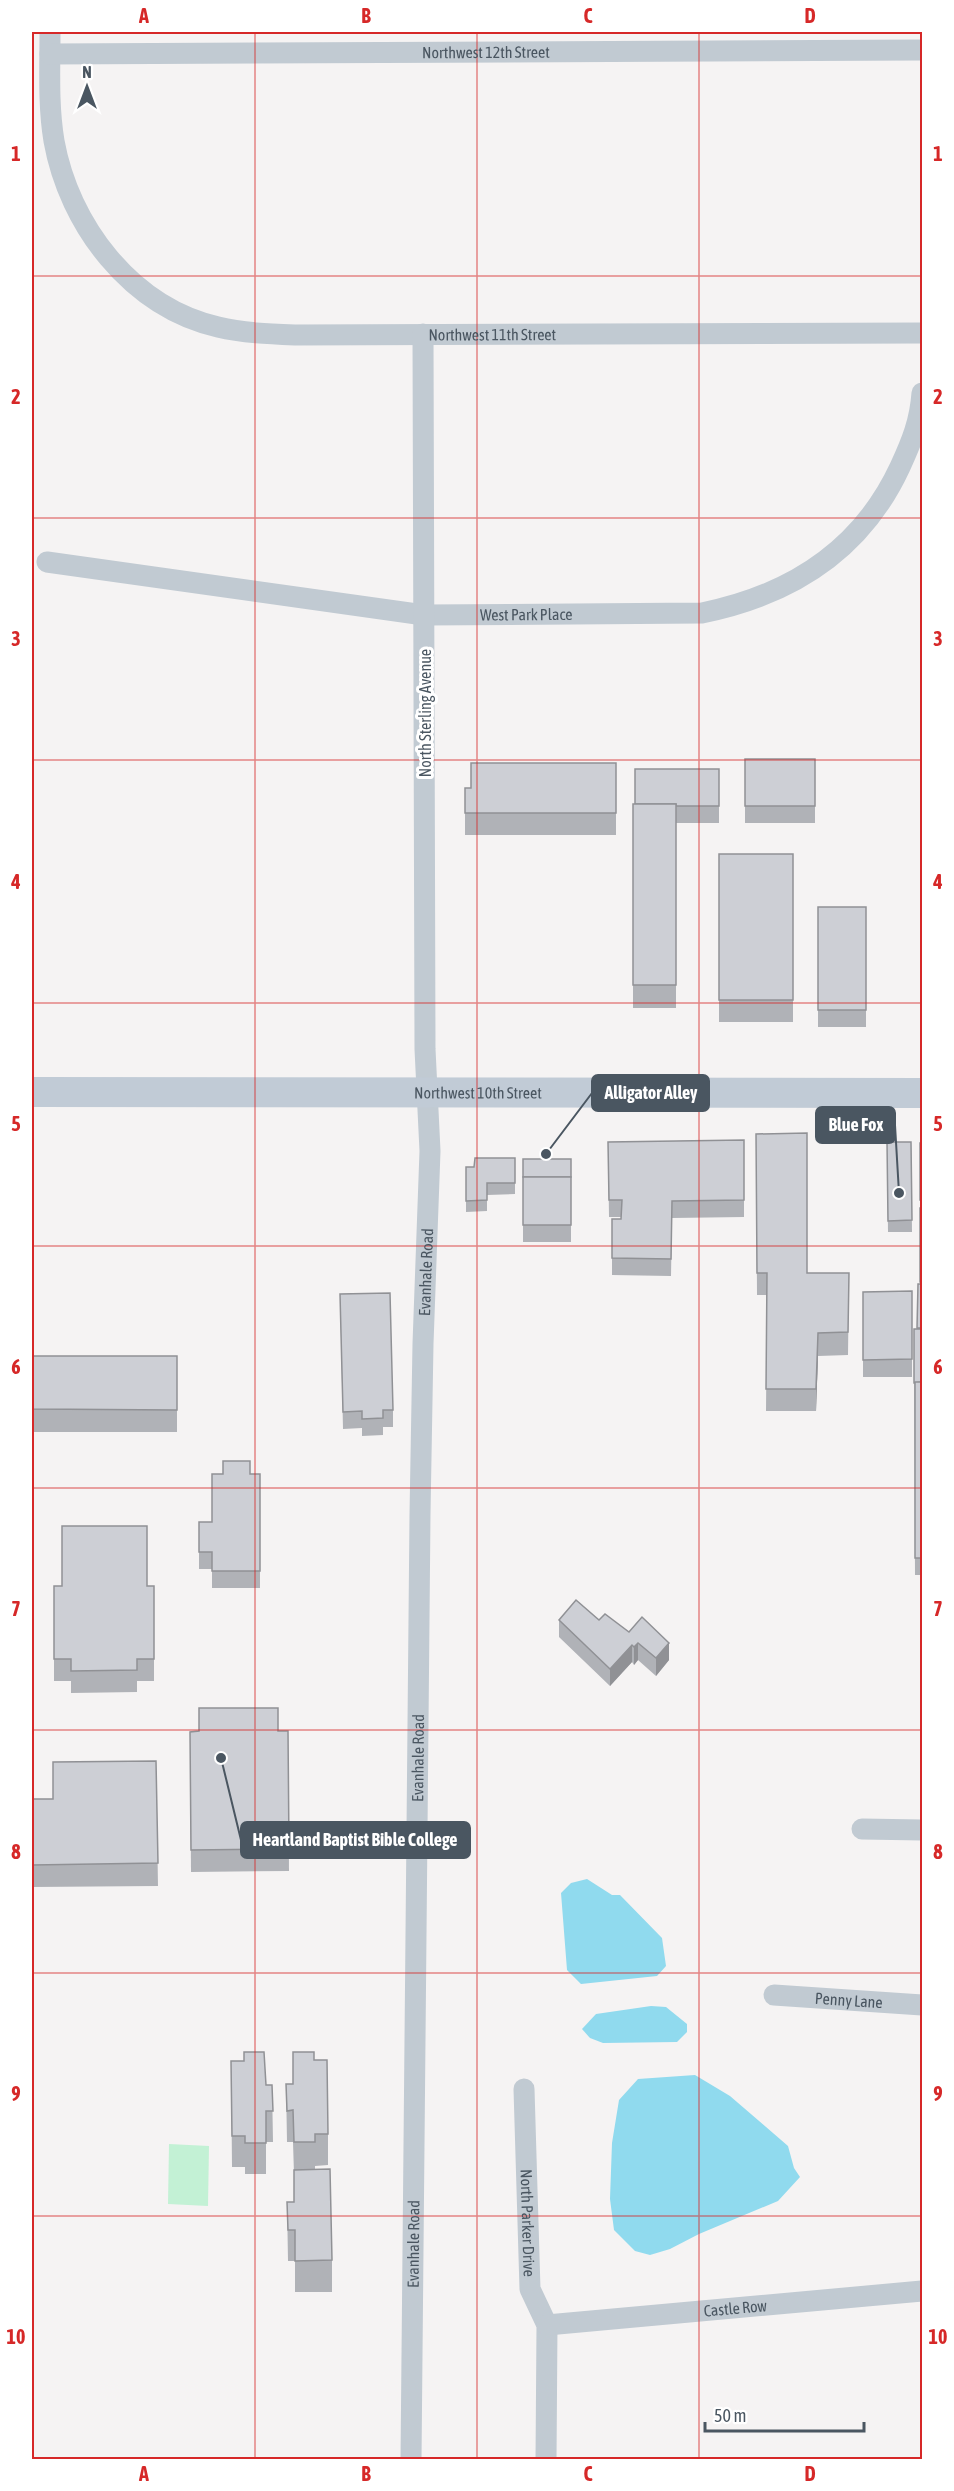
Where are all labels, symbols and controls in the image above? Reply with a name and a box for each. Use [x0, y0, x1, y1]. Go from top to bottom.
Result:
text: A [138, 4, 149, 27]
text: B [361, 4, 371, 27]
text: C [584, 4, 593, 27]
text: D [804, 4, 816, 27]
street label: Northwest 12th Street [422, 43, 550, 61]
north arrow [57, 57, 117, 117]
text: N [82, 63, 92, 81]
text: 1 [11, 142, 21, 165]
text: 1 [933, 142, 943, 165]
street label: Northwest 11th Street [428, 325, 557, 344]
text: 2 [11, 385, 21, 408]
text: 2 [933, 385, 943, 408]
street label: West Park Place [480, 605, 573, 624]
text: 3 [11, 627, 21, 650]
text: 3 [933, 627, 943, 650]
street label: North Sterling Avenue [416, 649, 435, 777]
text: 4 [10, 870, 21, 893]
text: 4 [932, 870, 943, 893]
callout: Alligator Alley [592, 1075, 709, 1111]
text: Alligator Alley [603, 1082, 698, 1103]
street label: Northwest 10th Street [414, 1083, 542, 1102]
callout: Blue Fox [816, 1107, 895, 1143]
text: 5 [11, 1112, 21, 1135]
text: 5 [933, 1112, 943, 1135]
text: Blue Fox [828, 1114, 884, 1135]
street label: Evanhale Road [415, 1228, 436, 1316]
text: 6 [11, 1355, 21, 1378]
text: 6 [933, 1355, 943, 1378]
text: 7 [11, 1597, 21, 1620]
text: 7 [933, 1597, 943, 1620]
street label: Evanhale Road [408, 1714, 427, 1802]
callout: Heartland Baptist Bible College [241, 1822, 470, 1858]
text: Heartland Baptist Bible College [252, 1829, 458, 1850]
text: 8 [11, 1840, 21, 1863]
text: 8 [933, 1840, 943, 1863]
street label: Penny Lane [814, 1989, 883, 2011]
text: 9 [11, 2082, 21, 2105]
text: 9 [933, 2082, 943, 2105]
street label: North Parker Drive [517, 2169, 539, 2277]
street label: Evanhale Road [404, 2200, 422, 2288]
street label: Castle Row [703, 2296, 768, 2320]
text: 10 [7, 2325, 25, 2348]
text: 10 [929, 2325, 947, 2348]
scale bar [705, 2395, 864, 2433]
text: 50 m [714, 2405, 746, 2426]
text: A [138, 2462, 149, 2485]
text: B [361, 2462, 371, 2485]
text: C [584, 2462, 593, 2485]
text: D [804, 2462, 816, 2485]

